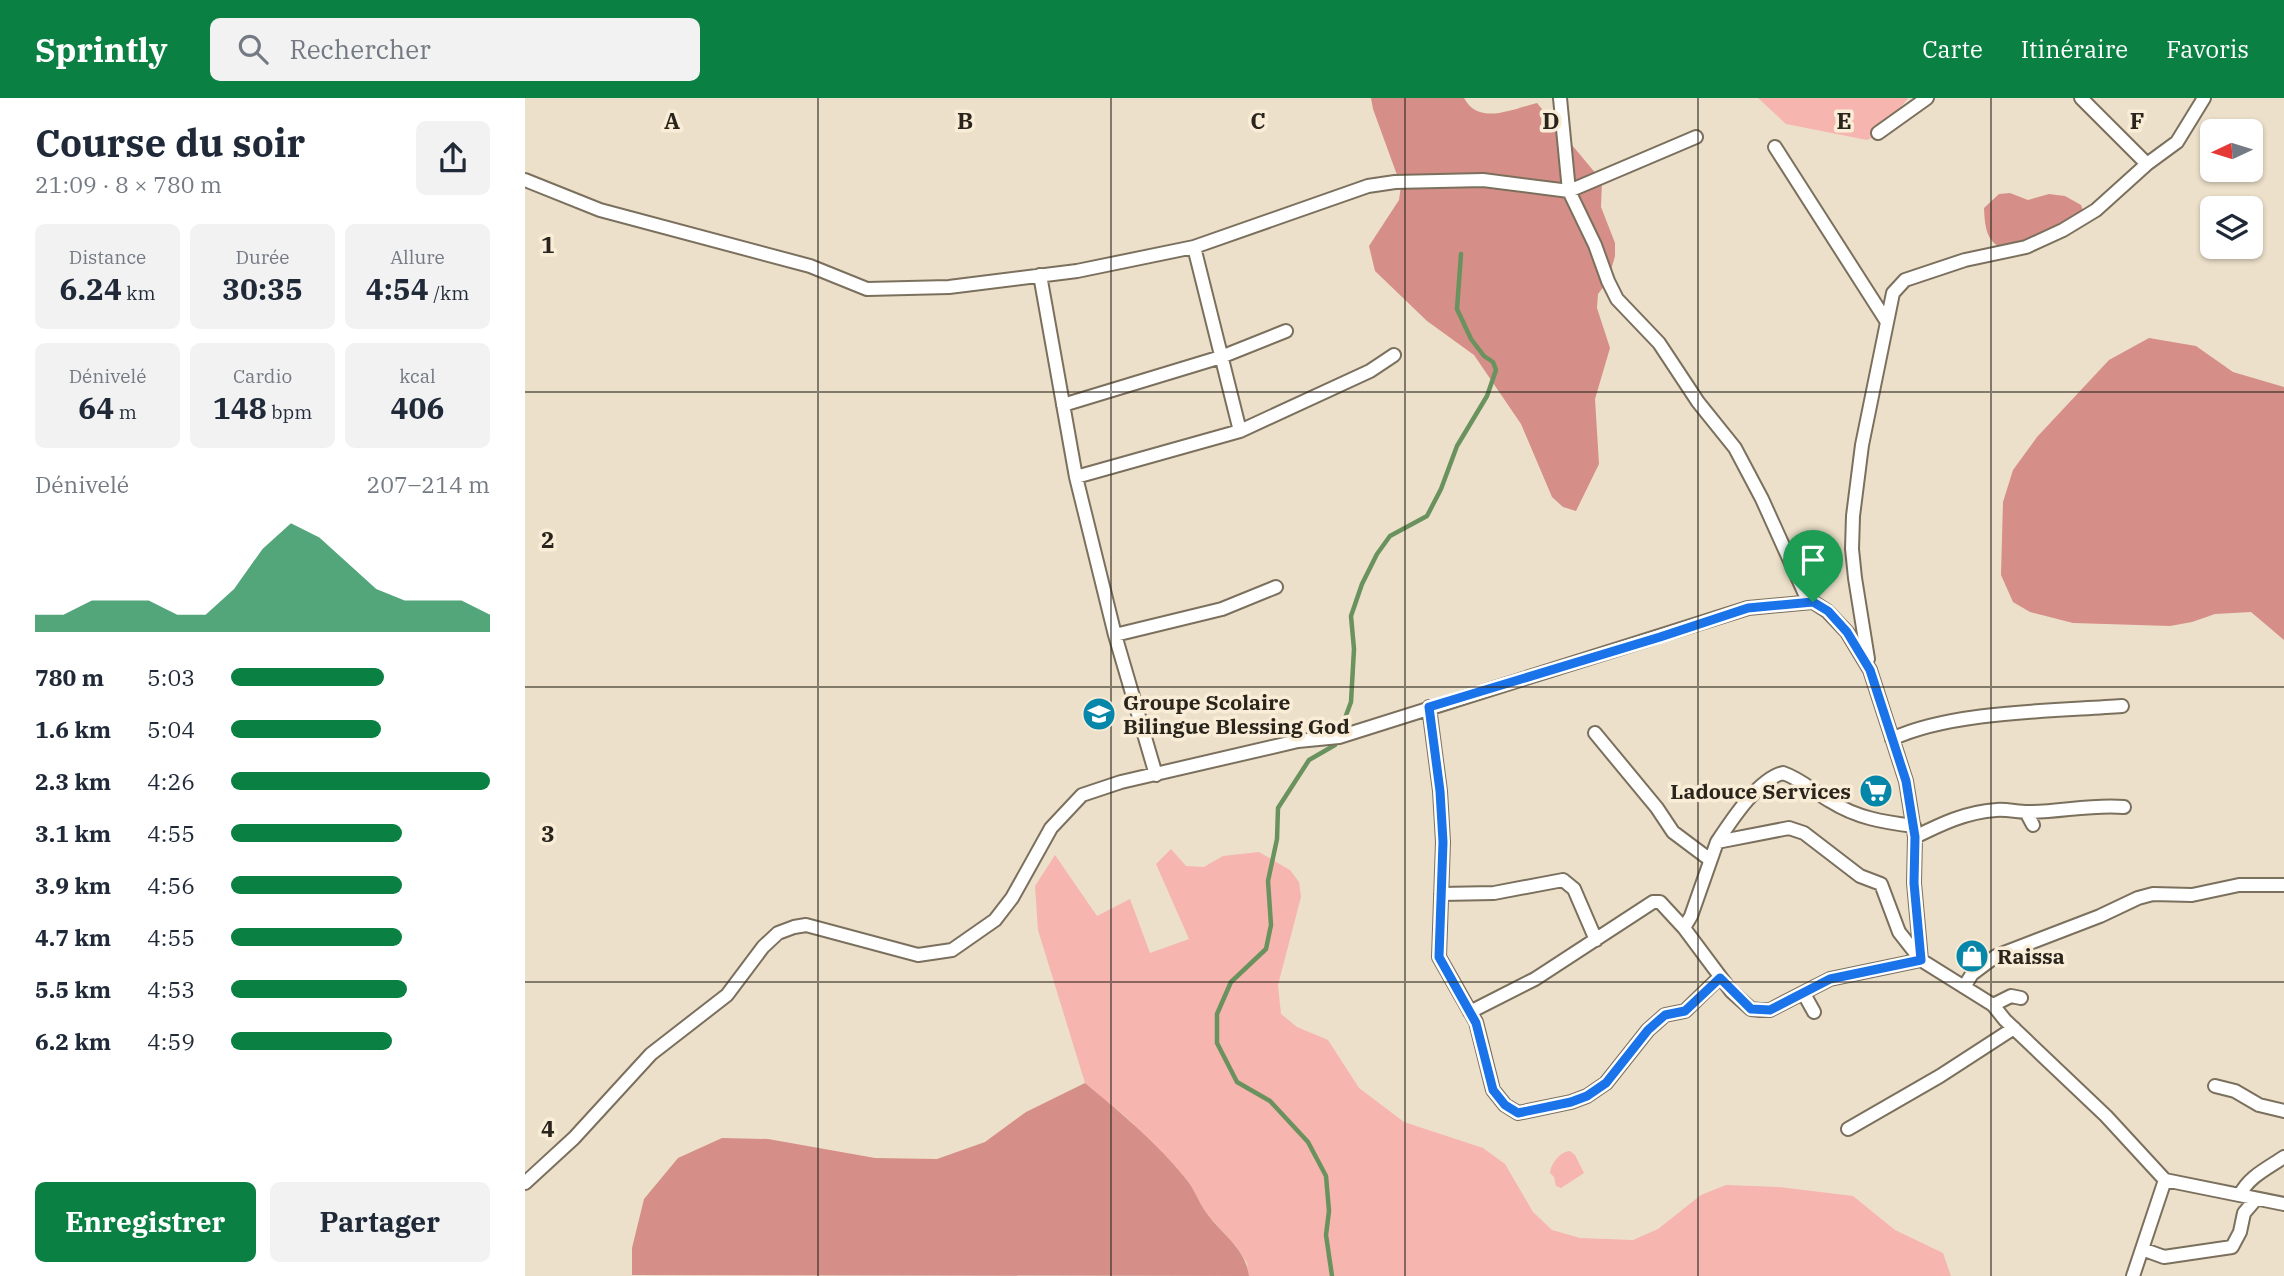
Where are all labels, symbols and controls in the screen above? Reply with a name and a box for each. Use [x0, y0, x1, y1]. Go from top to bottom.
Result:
search box [210, 18, 700, 81]
text: Sprintly [35, 28, 168, 71]
icon: search [234, 30, 272, 68]
text: Rechercher [290, 32, 431, 66]
text: Carte [1922, 33, 1983, 65]
text: Itinéraire [2021, 33, 2128, 65]
text: Favoris [2166, 33, 2249, 65]
text: A [664, 105, 680, 135]
text: B [957, 105, 973, 135]
text: C [1250, 105, 1266, 135]
text: D [1542, 105, 1560, 135]
text: E [1836, 105, 1852, 135]
text: F [2130, 105, 2144, 135]
text: Course du soir [35, 118, 305, 167]
north arrow [2200, 119, 2263, 182]
map controls [2200, 119, 2263, 259]
button: share [416, 121, 490, 195]
text: 21:09 · 8 × 780 m [35, 169, 222, 199]
button: layers [2200, 196, 2263, 259]
text: 1 [541, 229, 555, 259]
text: Distance [69, 245, 146, 269]
text: Durée [236, 245, 289, 269]
text: Allure [390, 245, 445, 269]
text: 6.24 [59, 269, 122, 308]
text: 30:35 [222, 269, 303, 308]
text: 4:54 [366, 269, 429, 308]
text: km [122, 281, 156, 305]
text: /km [429, 281, 469, 305]
text: Dénivelé [69, 364, 146, 388]
text: Cardio [233, 364, 292, 388]
text: kcal [399, 364, 436, 388]
text: 64 [78, 388, 114, 427]
text: 148 [213, 388, 267, 427]
text: 406 [391, 388, 445, 427]
text: m [114, 400, 137, 424]
text: bpm [267, 400, 312, 424]
text: Dénivelé [35, 469, 129, 499]
text: 207–214 m [366, 469, 490, 499]
text: 2 [541, 524, 555, 554]
pin [1783, 530, 1843, 602]
icon: arrive [1794, 541, 1832, 579]
text: 780 m [35, 662, 104, 692]
text: 5:03 [147, 662, 195, 692]
place label: Groupe Scolaire Bilingue Blessing God [1123, 688, 1350, 740]
school or university icon: Groupe Scolaire Bilingue Blessing God [1080, 695, 1118, 733]
text: 1.6 km [35, 714, 111, 744]
text: 5:04 [147, 714, 195, 744]
text: 2.3 km [35, 766, 111, 796]
text: 4:26 [147, 766, 195, 796]
supermarket icon: Ladouce Services [1857, 772, 1895, 810]
place label: Ladouce Services [1670, 777, 1851, 805]
text: 3.1 km [35, 818, 111, 848]
text: 4:55 [147, 818, 195, 848]
text: 3 [541, 818, 555, 848]
text: 3.9 km [35, 870, 111, 900]
text: 4:56 [147, 870, 195, 900]
text: 4.7 km [35, 922, 111, 952]
text: 4:55 [147, 922, 195, 952]
shop icon: Raissa [1953, 937, 1991, 975]
place label: Raissa [1997, 942, 2065, 970]
text: 5.5 km [35, 974, 111, 1004]
text: 4:53 [147, 974, 195, 1004]
text: 6.2 km [35, 1026, 111, 1056]
text: 4:59 [147, 1026, 195, 1056]
text: 4 [541, 1113, 555, 1143]
button: Enregistrer [35, 1182, 256, 1262]
button: Partager [270, 1182, 490, 1262]

